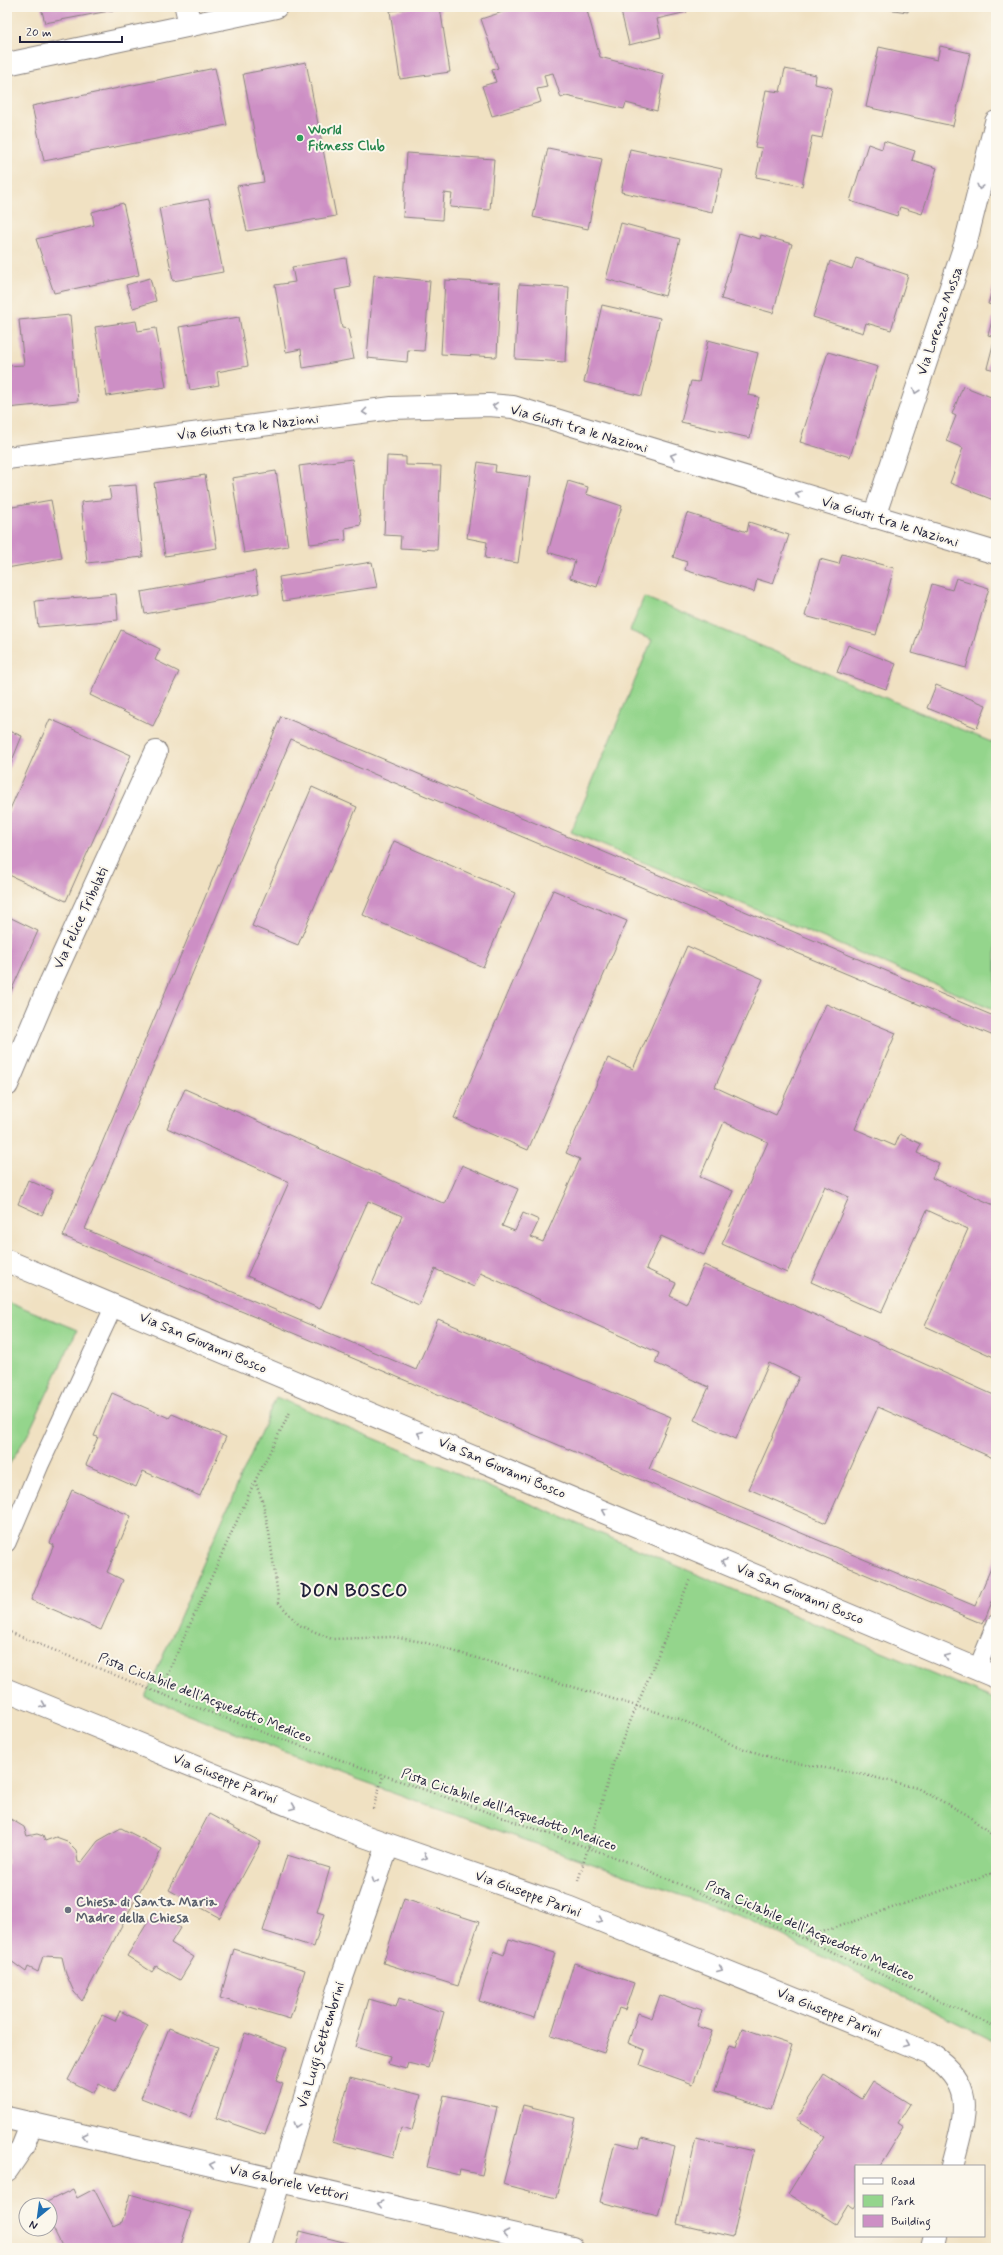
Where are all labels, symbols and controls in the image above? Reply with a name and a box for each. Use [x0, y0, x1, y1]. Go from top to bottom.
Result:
scale bar [20, 18, 122, 44]
text: 20 m [26, 25, 52, 41]
place label: World Fitness Club [307, 121, 385, 155]
marker: World Fitness Club [295, 133, 305, 143]
one-way arrow [976, 183, 985, 190]
street label: Via Lorenzo Mossa [913, 264, 967, 378]
one-way arrow [913, 387, 921, 394]
one-way arrow [492, 401, 498, 410]
street label: Via Giusti tra le Nazioni [508, 401, 650, 457]
one-way arrow [362, 407, 368, 416]
street label: Via Giusti tra le Nazioni [176, 409, 320, 445]
one-way arrow [670, 452, 677, 461]
one-way arrow [794, 490, 801, 499]
street label: Via Giusti tra le Nazioni [819, 493, 961, 551]
street label: Via Felice Tribolati [50, 864, 112, 972]
street label: Via San Giovanni Bosco [137, 1308, 269, 1378]
one-way arrow [417, 1431, 425, 1439]
street label: Via San Giovanni Bosco [436, 1433, 568, 1503]
one-way arrow [601, 1508, 608, 1516]
one-way arrow [721, 1559, 729, 1567]
street label: Via San Giovanni Bosco [734, 1559, 866, 1629]
district label: DON BOSCO [300, 1579, 408, 1603]
street label: Pista Ciclabile dell'Acquedotto Mediceo [96, 1649, 314, 1747]
one-way arrow [944, 1653, 951, 1661]
one-way arrow [39, 1700, 47, 1708]
street label: Via Giuseppe Parini [170, 1750, 280, 1808]
street label: Pista Ciclabile dell'Acquedotto Mediceo [399, 1765, 620, 1856]
one-way arrow [289, 1802, 297, 1810]
one-way arrow [421, 1853, 428, 1861]
street label: Via Giuseppe Parini [473, 1867, 583, 1921]
street label: Pista Ciclabile dell'Acquedotto Mediceo [703, 1877, 918, 1986]
one-way arrow [371, 1878, 380, 1885]
place label: Chiesa di Santa Maria Madre della Chiesa [76, 1893, 217, 1927]
marker: Chiesa di Santa Maria Madre della Chiesa [63, 1905, 73, 1915]
one-way arrow [596, 1916, 603, 1924]
one-way arrow [717, 1965, 724, 1973]
street label: Via Luigi Settembrini [293, 1980, 351, 2111]
street label: Via Giuseppe Parini [774, 1984, 884, 2042]
one-way arrow [902, 2040, 909, 2048]
one-way arrow [292, 2121, 301, 2128]
one-way arrow [82, 2132, 89, 2140]
street label: Via Gabriele Vettori [228, 2161, 350, 2205]
one-way arrow [209, 2162, 215, 2170]
legend [855, 2165, 985, 2237]
text: Road [891, 2174, 915, 2190]
text: Park [891, 2194, 915, 2210]
north arrow [18, 2197, 58, 2237]
one-way arrow [376, 2201, 383, 2209]
text: Building [891, 2214, 931, 2231]
text: N [27, 2217, 40, 2233]
one-way arrow [503, 2230, 509, 2238]

